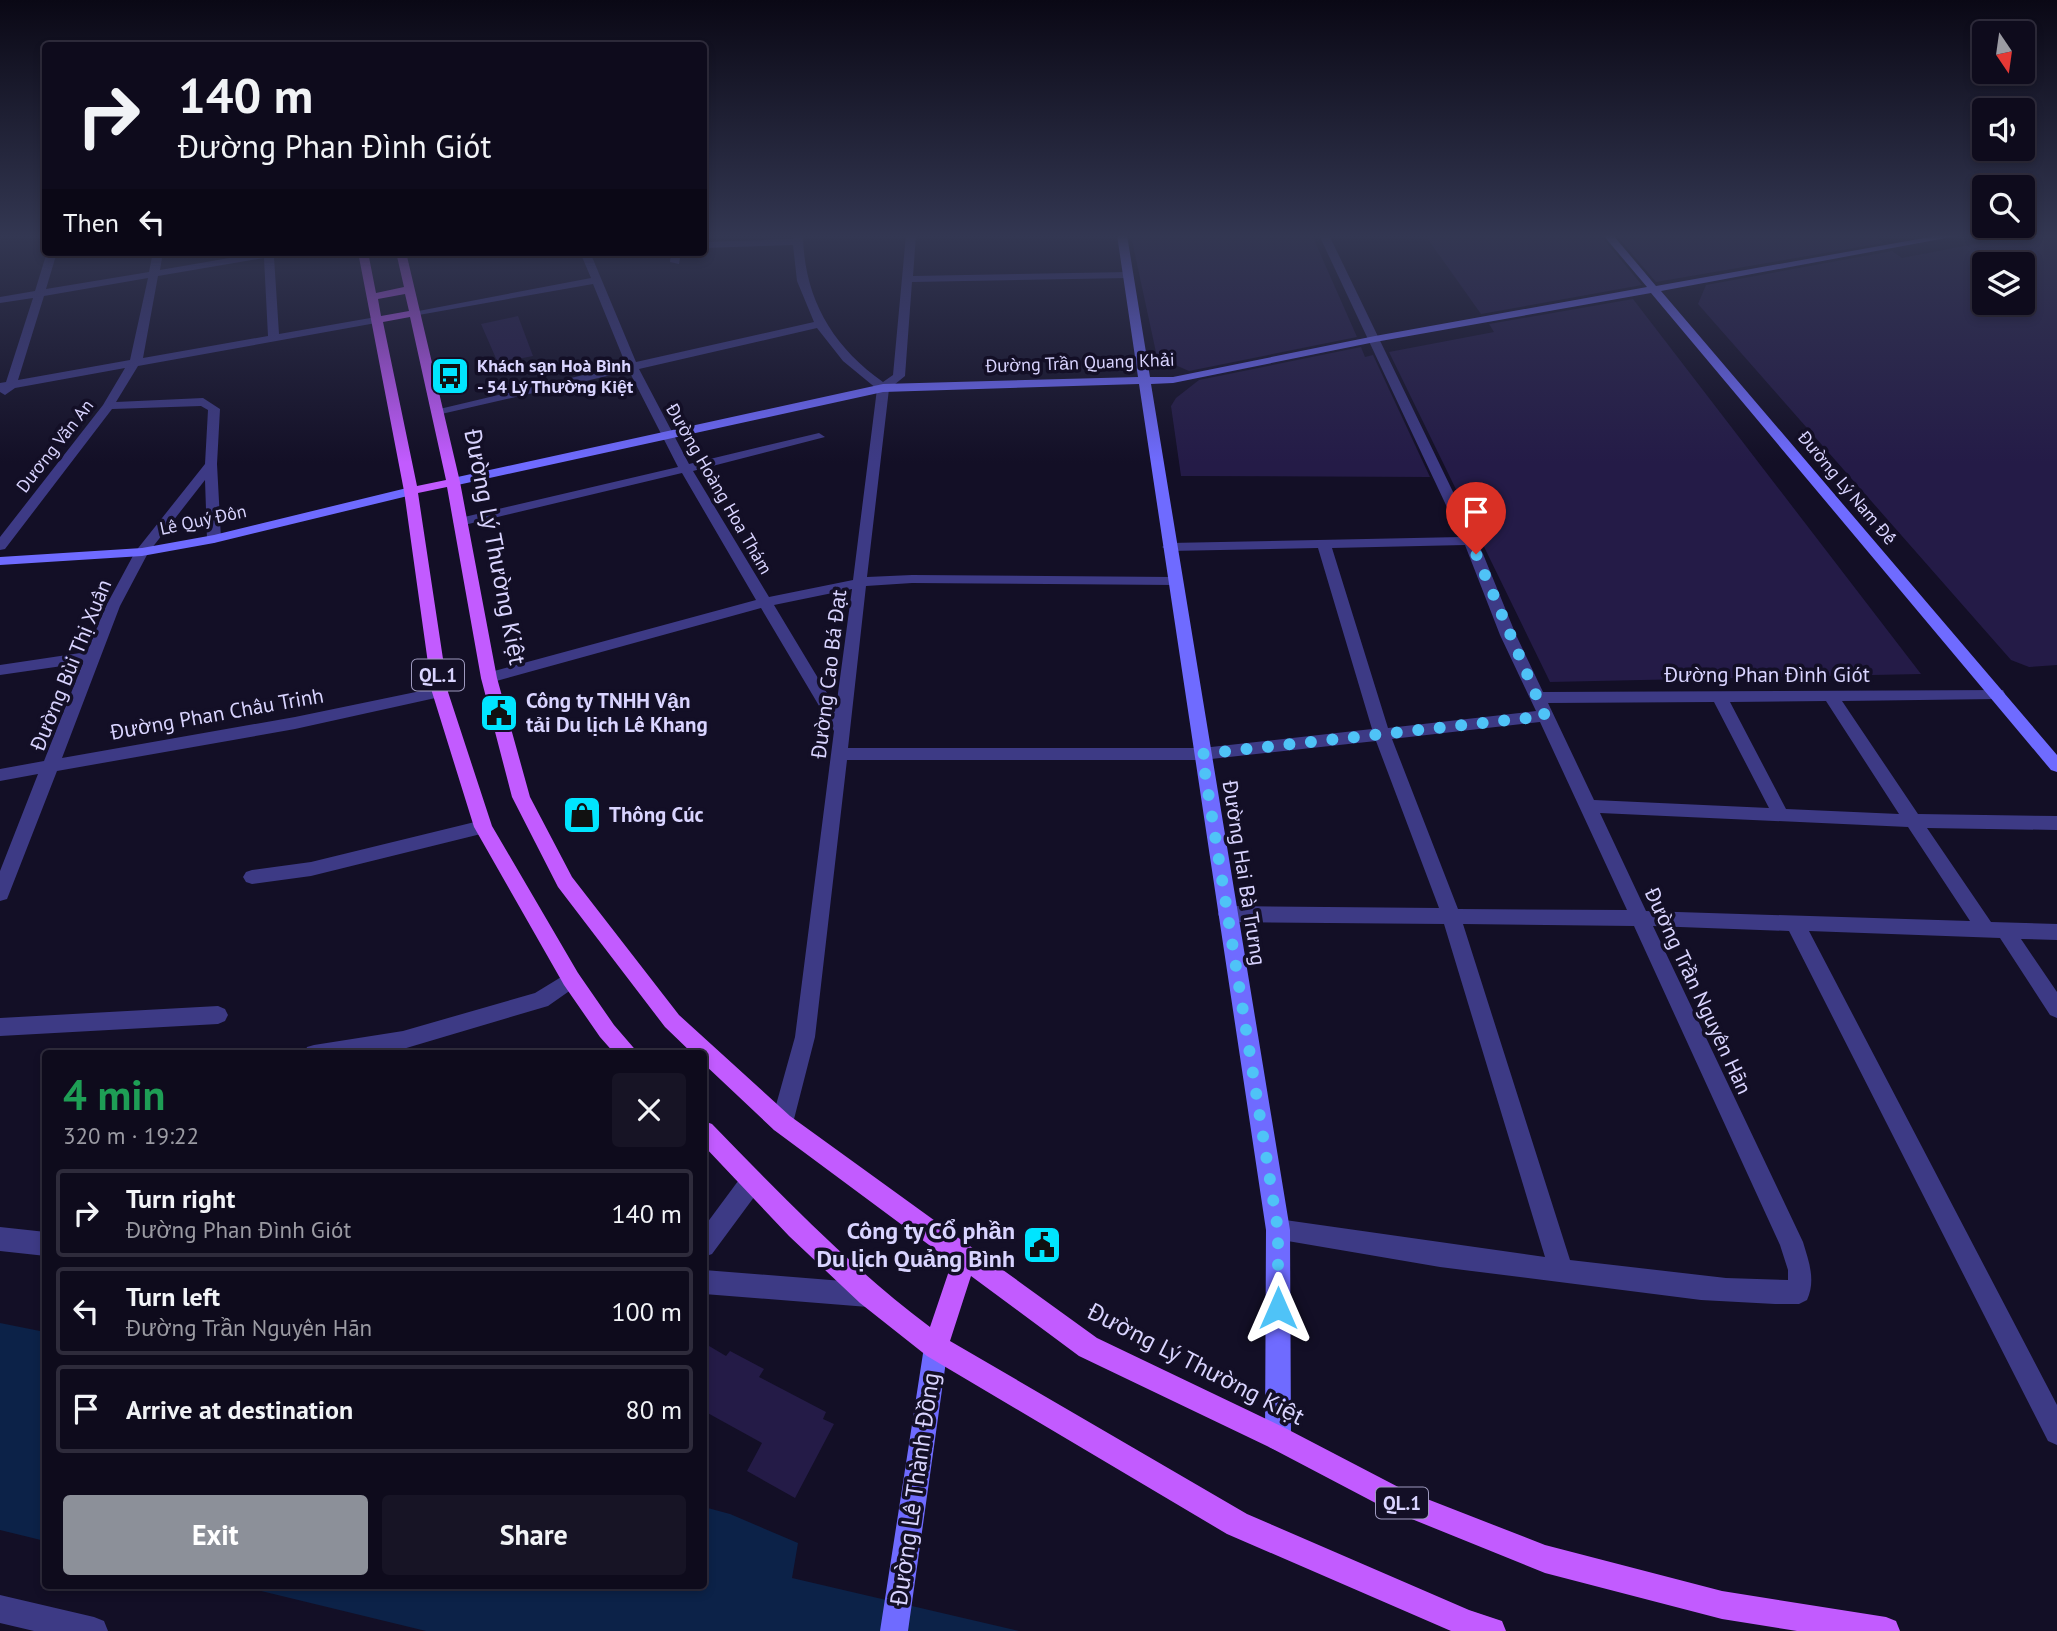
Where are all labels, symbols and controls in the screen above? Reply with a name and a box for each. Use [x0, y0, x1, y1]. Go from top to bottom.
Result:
north arrow [1972, 21, 2035, 84]
map controls [1972, 21, 2035, 315]
text: 140 m [178, 63, 313, 127]
icon: right [63, 70, 154, 161]
button: sound [1972, 98, 2035, 161]
text: Đường Phan Đình Giót [178, 125, 491, 167]
button: search [1972, 175, 2035, 238]
icon: left [133, 203, 171, 241]
text: Then [63, 206, 119, 239]
button: layers [1972, 252, 2035, 315]
street label: Đường Trần Quang Khải [984, 348, 1175, 377]
place label: Khách sạn Hoà Bình - 54 Lý Thường Kiệt [477, 354, 634, 398]
bus stop icon: Khách sạn Hoà Bình - 54 Lý Thường Kiệt [429, 355, 471, 397]
street label: Dương Văn An [11, 394, 98, 497]
street label: Đường Hoàng Hoa Thám [661, 398, 778, 578]
street label: Đường Lý Nam Đế [1792, 425, 1902, 549]
street label: Đường Lý Thường Kiệt [457, 426, 534, 667]
pin [1446, 482, 1506, 554]
icon: arrive [1457, 493, 1495, 531]
street label: Lê Quý Đôn [157, 499, 248, 540]
street label: Đường Bùi Thị Xuân [23, 575, 117, 755]
street label: Đường Cao Bá Đạt [805, 588, 852, 761]
road number: QL.1 [412, 660, 464, 690]
street label: Đường Phan Đình Giót [1663, 661, 1870, 688]
street label: Đường Phan Châu Trinh [107, 681, 326, 746]
place label: Công ty TNHH Vận tải Du lịch Lê Khang [526, 687, 708, 738]
public building icon: Công ty TNHH Vận tải Du lịch Lê Khang [478, 692, 520, 734]
street label: Đường Hai Bà Trưng [1216, 778, 1272, 967]
shop icon: Thông Cúc [561, 794, 603, 836]
place label: Thông Cúc [609, 801, 704, 828]
street label: Đường Trần Nguyên Hãn [1638, 882, 1758, 1098]
text: 4 min [63, 1067, 165, 1122]
button: close [612, 1073, 686, 1147]
text: 320 m · 19:22 [63, 1121, 199, 1150]
text: Turn right [126, 1182, 235, 1215]
icon: right [67, 1194, 105, 1232]
text: 140 m [611, 1197, 682, 1230]
text: Đường Phan Đình Giót [126, 1215, 351, 1244]
place label: Công ty Cổ phần Du lịch Quảng Bình [816, 1215, 1015, 1274]
public building icon: Công ty Cổ phần Du lịch Quảng Bình [1021, 1224, 1063, 1266]
position arrow [1241, 1271, 1315, 1345]
text: Turn left [126, 1280, 220, 1313]
icon: left [67, 1292, 105, 1330]
text: 100 m [611, 1295, 682, 1328]
street label: Đường Lý Thường Kiệt [1082, 1295, 1310, 1432]
text: Đường Trần Nguyên Hãn [126, 1313, 372, 1342]
street label: Đường Lê Thành Đồng [883, 1370, 946, 1608]
icon: arrive [67, 1390, 105, 1428]
text: Arrive at destination [126, 1393, 353, 1426]
text: 80 m [626, 1393, 682, 1426]
road number: QL.1 [1376, 1488, 1428, 1518]
button: Exit [63, 1495, 368, 1575]
button: Share [382, 1495, 686, 1575]

